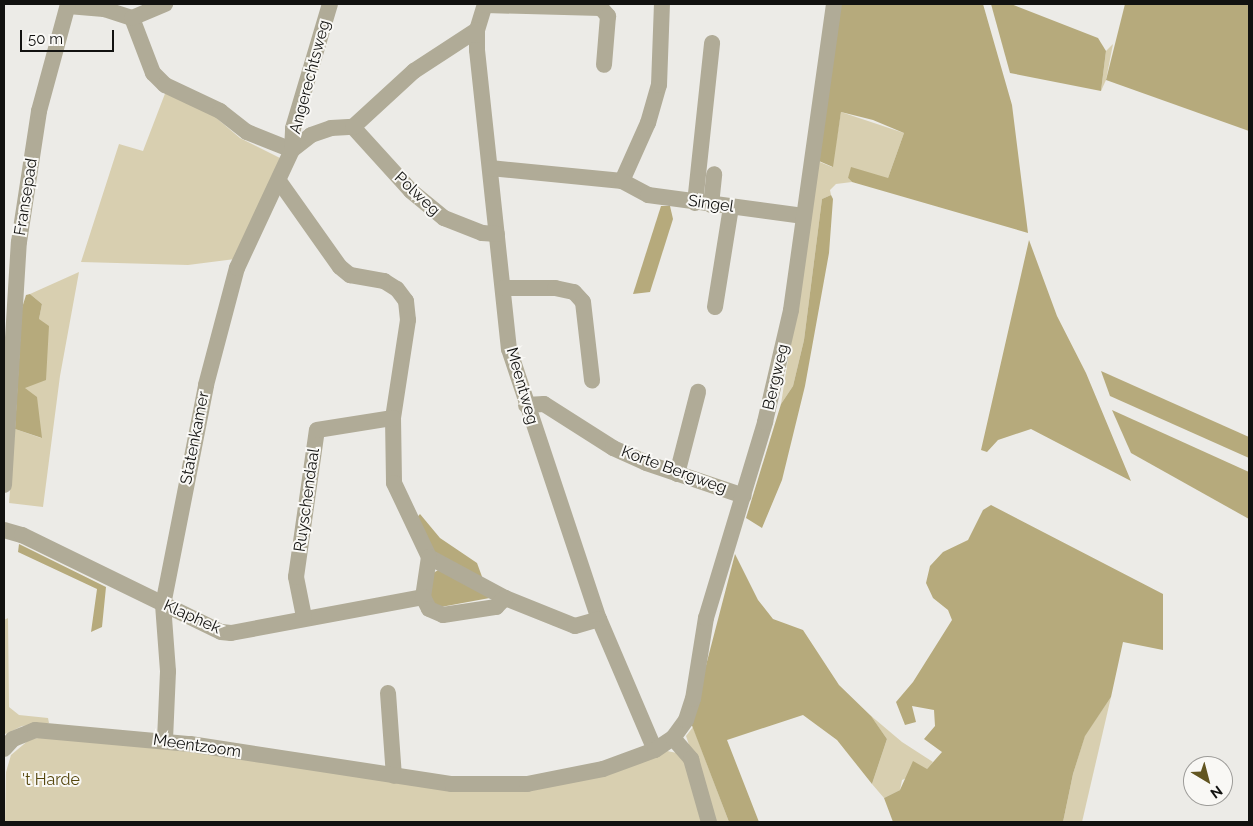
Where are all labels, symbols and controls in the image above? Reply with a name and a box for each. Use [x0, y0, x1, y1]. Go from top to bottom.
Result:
street label: Angerechtsweg [286, 18, 334, 136]
scale bar [22, 20, 116, 52]
text: 50 m [28, 30, 63, 48]
street label: Fransepad [10, 157, 42, 237]
street label: Polweg [390, 168, 444, 220]
street label: Singel [687, 191, 735, 217]
street label: Bergweg [759, 342, 793, 412]
street label: Meentweg [502, 345, 542, 427]
street label: Statenkamer [177, 390, 213, 486]
street label: Korte Bergweg [619, 442, 729, 498]
street label: Ruyschendaal [290, 447, 324, 553]
street label: Klaphek [160, 596, 224, 638]
street label: Meentzoom [152, 730, 242, 762]
north arrow [1183, 756, 1233, 806]
park label: 't Harde [22, 770, 80, 790]
text: N [1207, 783, 1226, 802]

